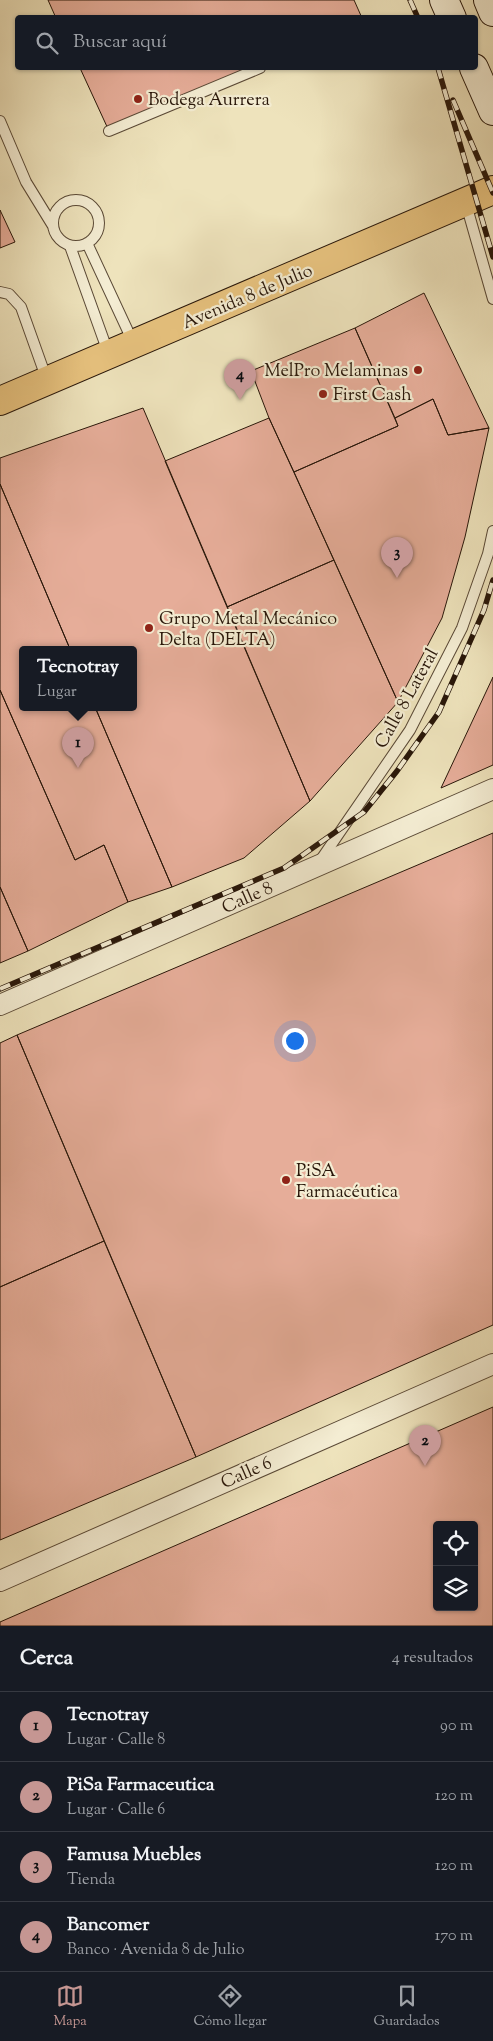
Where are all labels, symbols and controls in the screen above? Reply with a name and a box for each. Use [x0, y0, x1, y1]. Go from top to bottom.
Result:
search box [15, 15, 478, 70]
icon: search [33, 29, 61, 57]
text: Buscar aquí [73, 29, 167, 56]
place label: Bodega Aurrera [148, 88, 270, 114]
marker: Bodega Aurrera [132, 93, 144, 105]
street label: Avenida 8 de Julio [179, 259, 317, 337]
pin: 4 [224, 359, 256, 400]
place label: MelPro Melaminas [264, 359, 408, 385]
marker: MelPro Melaminas [412, 364, 424, 376]
place label: First Cash [333, 383, 412, 409]
marker: First Cash [317, 388, 329, 400]
pin: 3 [381, 537, 413, 578]
place label: Grupo Metal Mecánico Delta (DELTA) [159, 607, 337, 654]
marker: Grupo Metal Mecánico Delta (DELTA) [143, 622, 155, 634]
street label: Calle 8 Lateral [369, 644, 446, 754]
popup [19, 646, 137, 711]
text: Tecnotray [37, 654, 119, 681]
text: Lugar [37, 681, 77, 704]
pin: 1 [62, 727, 94, 768]
street label: Calle 8 [218, 876, 278, 922]
your location [282, 1028, 308, 1054]
place label: PiSA Farmacéutica [296, 1159, 398, 1206]
marker: PiSA Farmacéutica [280, 1174, 292, 1186]
pin: 2 [409, 1425, 441, 1466]
street label: Calle 6 [217, 1451, 277, 1497]
map controls [433, 1521, 478, 1611]
button: locate [433, 1521, 478, 1566]
button: layers [433, 1566, 478, 1611]
text: Cerca [20, 1644, 73, 1674]
text: 4 resultados [392, 1647, 473, 1670]
text: Tecnotray [67, 1702, 149, 1729]
text: 1 [33, 1715, 39, 1738]
text: 90 m [440, 1715, 473, 1738]
text: Lugar · Calle 8 [67, 1729, 165, 1752]
text: PiSa Farmaceutica [67, 1772, 214, 1799]
text: 2 [32, 1785, 40, 1808]
text: 120 m [435, 1785, 473, 1808]
text: Lugar · Calle 6 [67, 1799, 165, 1822]
text: Famusa Muebles [67, 1842, 201, 1869]
text: 3 [33, 1855, 39, 1878]
text: 120 m [435, 1855, 473, 1878]
text: Tienda [67, 1869, 115, 1892]
text: Bancomer [67, 1912, 149, 1939]
text: 4 [32, 1925, 40, 1948]
text: 170 m [435, 1925, 473, 1948]
text: Banco · Avenida 8 de Julio [67, 1939, 245, 1962]
tab: Mapa [53, 1982, 87, 2032]
tab: Cómo llegar [194, 1982, 267, 2032]
tab: Guardados [373, 1982, 440, 2032]

